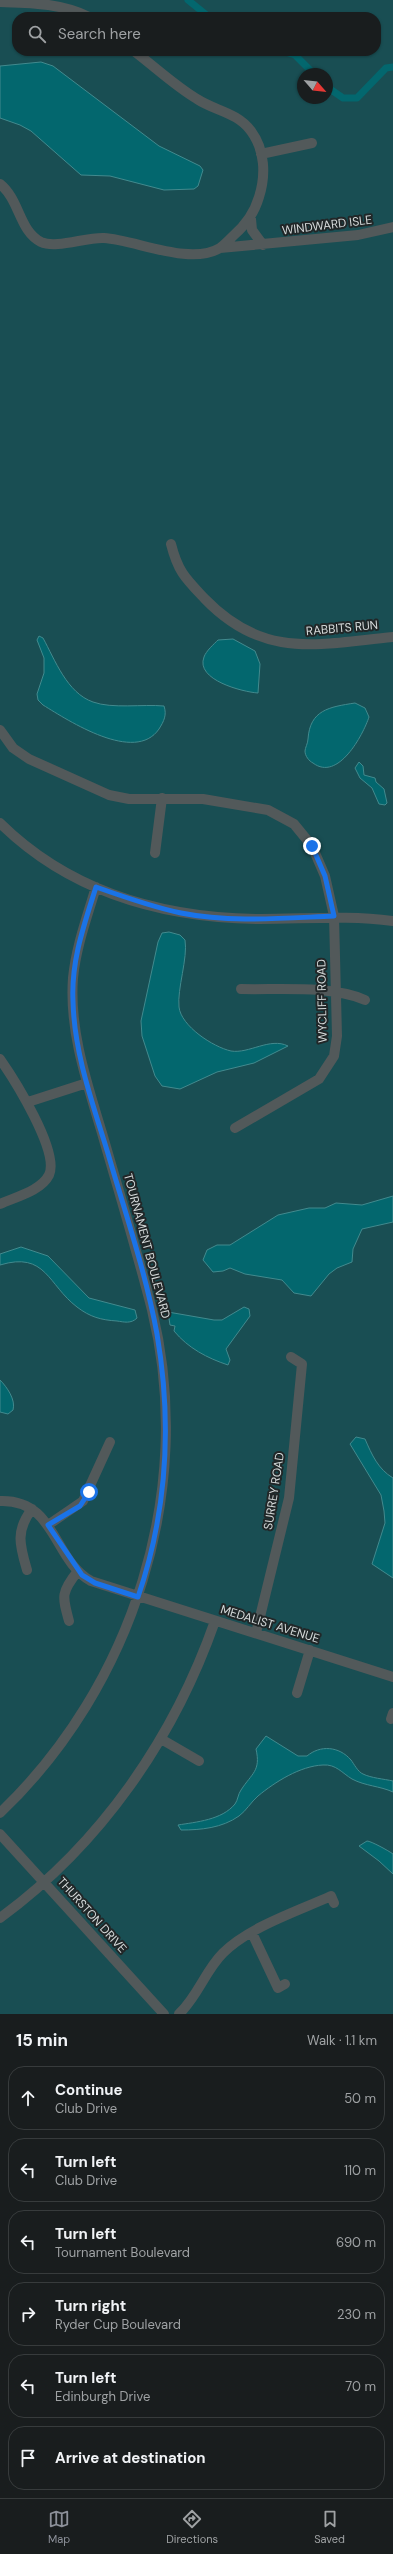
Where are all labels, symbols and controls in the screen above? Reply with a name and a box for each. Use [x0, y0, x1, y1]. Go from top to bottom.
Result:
search box [12, 12, 381, 56]
icon: search [26, 23, 48, 45]
text: Search here [58, 24, 141, 44]
north arrow [297, 68, 333, 104]
street label: WINDWARD ISLE [281, 211, 373, 238]
street label: RABBITS RUN [305, 617, 379, 639]
route end [303, 837, 321, 855]
street label: WYCLIFF ROAD [313, 959, 331, 1043]
street label: TOURNAMENT BOULEVARD [120, 1172, 174, 1320]
street label: SURREY ROAD [260, 1451, 288, 1531]
route start [80, 1483, 98, 1501]
street label: MEDALIST AVENUE [218, 1601, 322, 1647]
street label: THURSTON DRIVE [54, 1874, 130, 1956]
text: 15 min [16, 2029, 68, 2051]
text: Walk · 1.1 km [307, 2032, 377, 2049]
text: Continue [55, 2080, 123, 2100]
icon: ahead [17, 2087, 39, 2109]
text: 50 m [344, 2090, 376, 2107]
text: Club Drive [55, 2100, 117, 2117]
text: Turn left [55, 2152, 116, 2172]
icon: left [17, 2159, 39, 2181]
text: 110 m [344, 2162, 376, 2179]
text: Club Drive [55, 2172, 117, 2189]
text: Turn left [55, 2224, 116, 2244]
icon: left [17, 2231, 39, 2253]
text: 690 m [336, 2234, 376, 2251]
text: Tournament Boulevard [55, 2244, 190, 2261]
text: Turn right [55, 2296, 126, 2316]
icon: right [17, 2303, 39, 2325]
text: 230 m [337, 2306, 376, 2323]
text: Ryder Cup Boulevard [55, 2316, 181, 2333]
text: Turn left [55, 2368, 116, 2388]
icon: left [17, 2375, 39, 2397]
text: 70 m [345, 2378, 376, 2395]
text: Edinburgh Drive [55, 2388, 150, 2405]
icon: arrive [17, 2447, 39, 2469]
text: Arrive at destination [55, 2448, 206, 2468]
tab: Map [48, 2508, 70, 2546]
tab: Directions [166, 2508, 218, 2546]
tab: Saved [314, 2508, 345, 2546]

